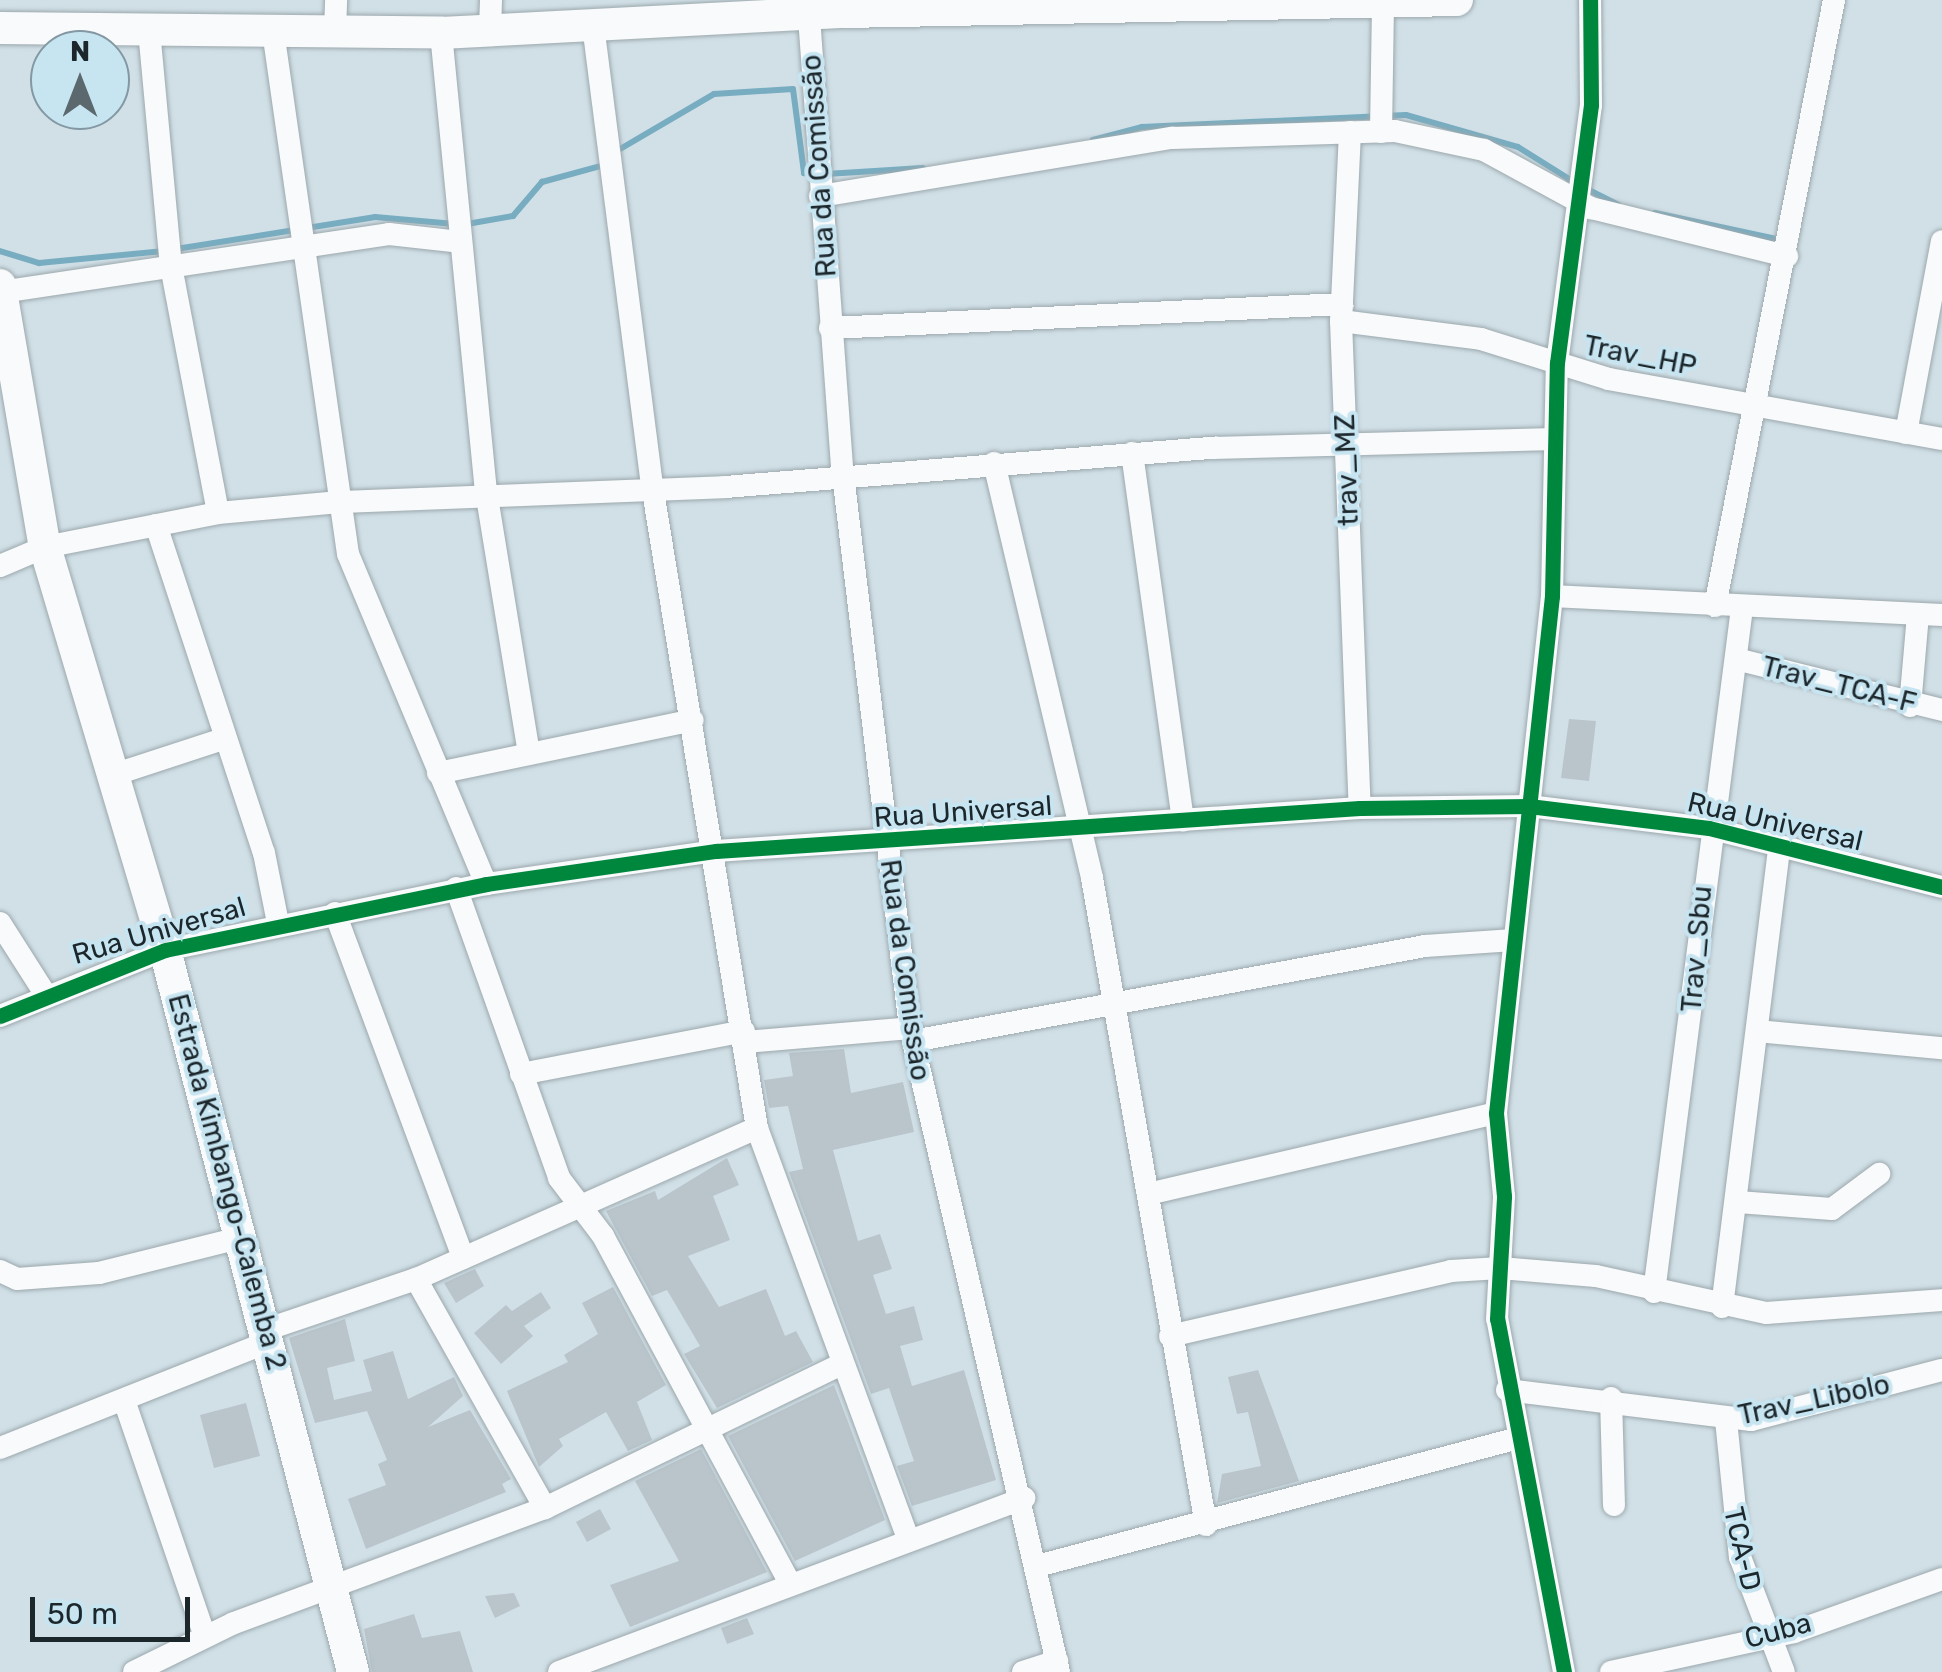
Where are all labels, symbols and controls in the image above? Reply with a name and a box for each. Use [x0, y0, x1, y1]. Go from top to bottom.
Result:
north arrow [30, 30, 130, 130]
text: N [70, 35, 90, 68]
street label: Rua da Comissão [794, 54, 844, 278]
street label: Trav_HP [1581, 329, 1699, 383]
street label: trav_MZ [1328, 413, 1366, 527]
street label: Trav_TCA-F [1758, 650, 1920, 720]
street label: Rua Universal [1684, 786, 1866, 858]
street label: Rua Universal [873, 789, 1053, 835]
street label: Rua da Comissão [873, 857, 937, 1083]
street label: Trav_Sbu [1675, 884, 1719, 1014]
street label: Rua Universal [68, 890, 250, 972]
street label: Estrada Kimbango-Calemba 2 [161, 990, 293, 1374]
street label: Trav_Libolo [1735, 1368, 1893, 1432]
street label: TCA-D [1716, 1504, 1768, 1594]
scale bar [35, 1577, 195, 1639]
text: 50 m [47, 1596, 118, 1632]
street label: Cuba [1741, 1606, 1815, 1656]

